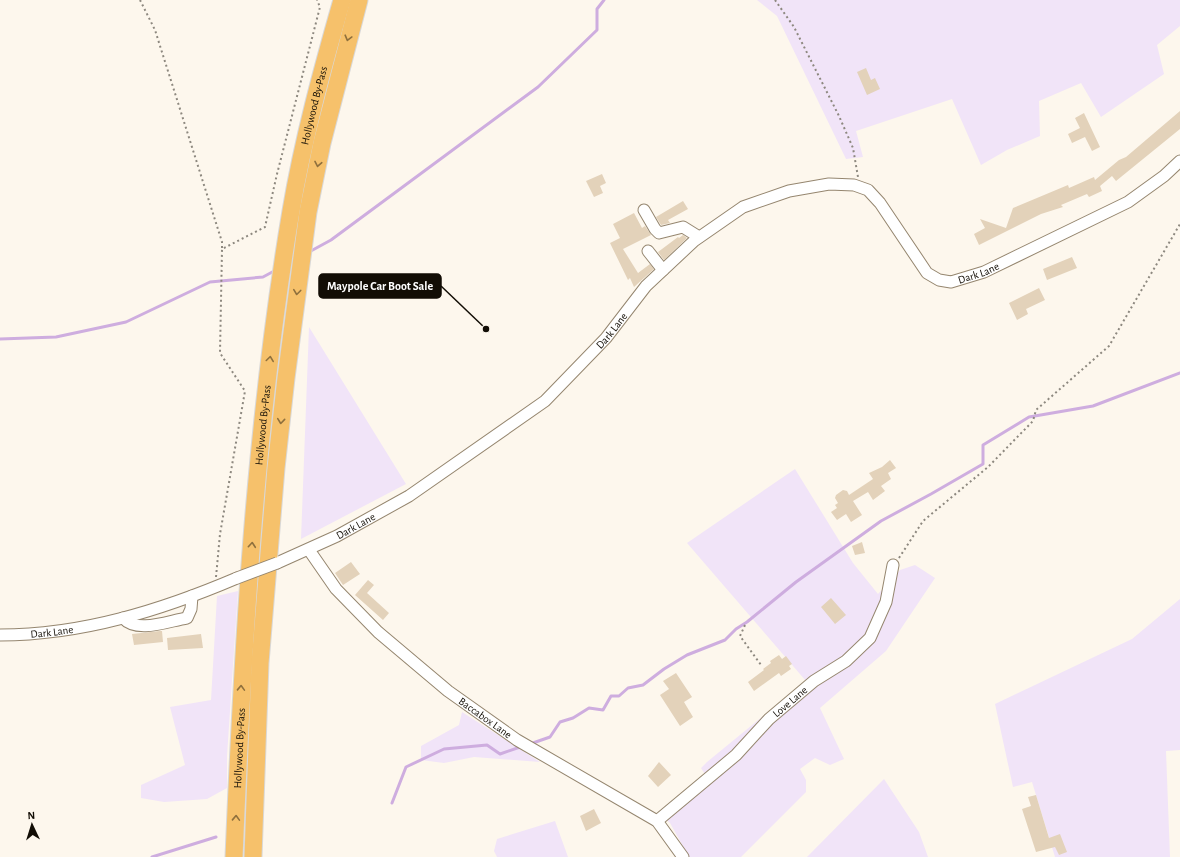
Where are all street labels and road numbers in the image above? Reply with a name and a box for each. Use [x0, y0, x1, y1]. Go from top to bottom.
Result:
street label: Hollywood By-Pass [299, 65, 329, 146]
street label: Dark Lane [957, 260, 1001, 285]
street label: Dark Lane [594, 310, 629, 351]
street label: Hollywood By-Pass [253, 384, 272, 466]
street label: Dark Lane [334, 510, 377, 541]
street label: Dark Lane [30, 623, 74, 639]
street label: Love Lane [770, 684, 809, 719]
street label: Baccabox Lane [457, 695, 514, 740]
street label: Hollywood By-Pass [231, 708, 246, 789]

